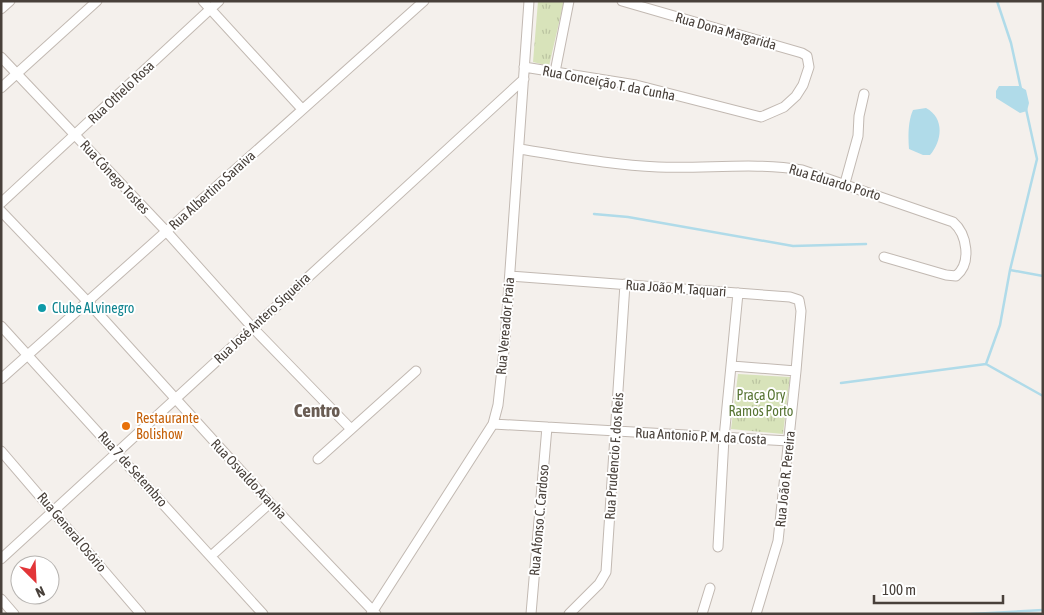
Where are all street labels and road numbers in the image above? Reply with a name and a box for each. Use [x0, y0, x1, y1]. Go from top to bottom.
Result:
street label: Rua Dona Margarida [674, 9, 778, 53]
street label: Rua Othelo Rosa [85, 57, 157, 127]
street label: Rua Conceição T. da Cunha [541, 62, 677, 104]
street label: Rua Cônego Tostes [77, 137, 153, 217]
street label: Rua Albertino Saraiva [166, 147, 258, 233]
street label: Rua Eduardo Porto [787, 160, 883, 204]
street label: Rua José Antero Siqueira [211, 269, 313, 367]
street label: Rua Vereador Praia [493, 276, 517, 376]
street label: Rua João M. Taquari [625, 276, 727, 300]
street label: Rua Prudencio F. dos Reis [602, 392, 626, 520]
street label: Rua Antonio P. M. da Costa [635, 425, 767, 447]
street label: Rua 7 de Setembro [95, 428, 171, 510]
street label: Rua João R. Pereira [772, 430, 798, 528]
street label: Rua Osvaldo Aranha [208, 436, 290, 522]
street label: Rua Afonso C. Cardoso [526, 463, 552, 577]
street label: Rua General Osório [34, 489, 110, 575]

